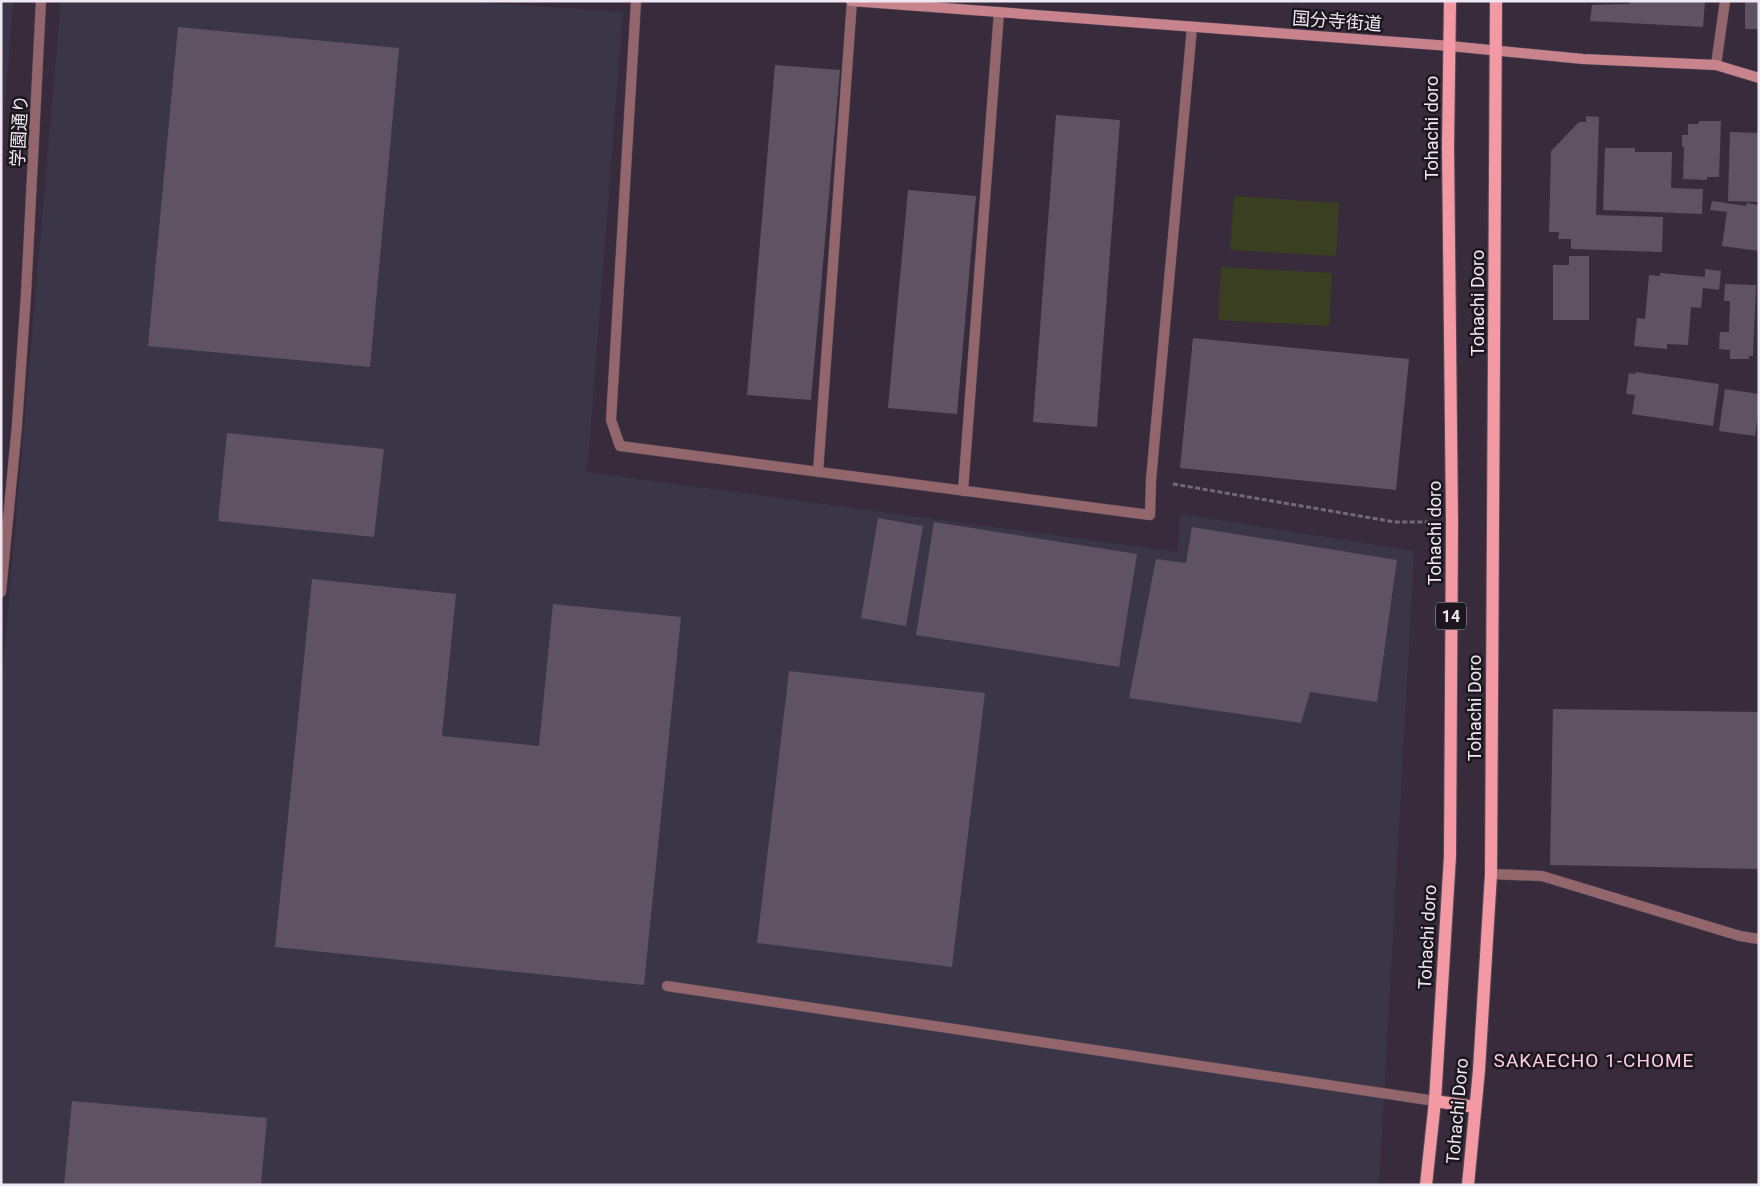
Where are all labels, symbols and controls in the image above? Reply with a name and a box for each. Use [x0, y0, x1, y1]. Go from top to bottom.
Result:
street label: 国分寺街道 [1291, 7, 1383, 35]
street label: Tohachi doro [1421, 76, 1442, 180]
street label: 学園通り [7, 94, 31, 168]
street label: Tohachi Doro [1467, 250, 1488, 356]
street label: Tohachi doro [1424, 481, 1445, 585]
road number: 14 [1436, 602, 1466, 630]
street label: Tohachi Doro [1464, 655, 1485, 761]
street label: Tohachi doro [1414, 884, 1440, 990]
district label: SAKAECHO 1-CHOME [1494, 1049, 1694, 1072]
street label: Tohachi Doro [1442, 1057, 1472, 1165]

